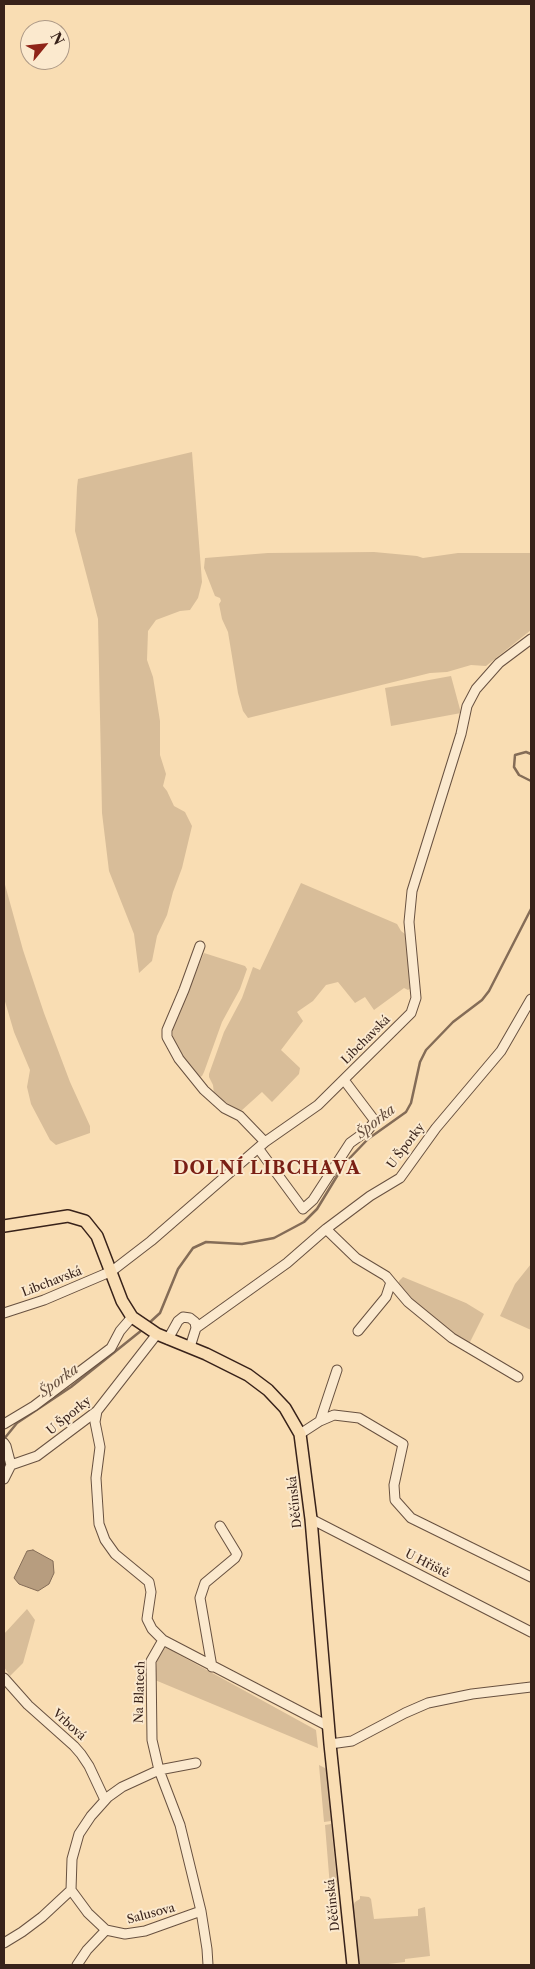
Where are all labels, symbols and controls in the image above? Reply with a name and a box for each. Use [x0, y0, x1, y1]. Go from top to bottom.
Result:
north arrow [20, 20, 70, 70]
text: N [47, 29, 68, 48]
street label: Libchavská [339, 1013, 393, 1067]
water label: Šporka [353, 1102, 399, 1142]
street label: U Šporky [384, 1121, 428, 1171]
district label: DOLNÍ LIBCHAVA [171, 1158, 363, 1180]
street label: Libchavská [20, 1264, 84, 1300]
water label: Šporka [36, 1361, 82, 1401]
street label: U Šporky [44, 1394, 94, 1438]
street label: Děčínská [285, 1475, 305, 1529]
street label: U Hřiště [403, 1547, 451, 1581]
street label: Na Blatech [132, 1661, 148, 1723]
street label: Vrbová [50, 1706, 88, 1744]
street label: Děčínská [323, 1878, 343, 1932]
street label: Salusova [125, 1901, 177, 1927]

